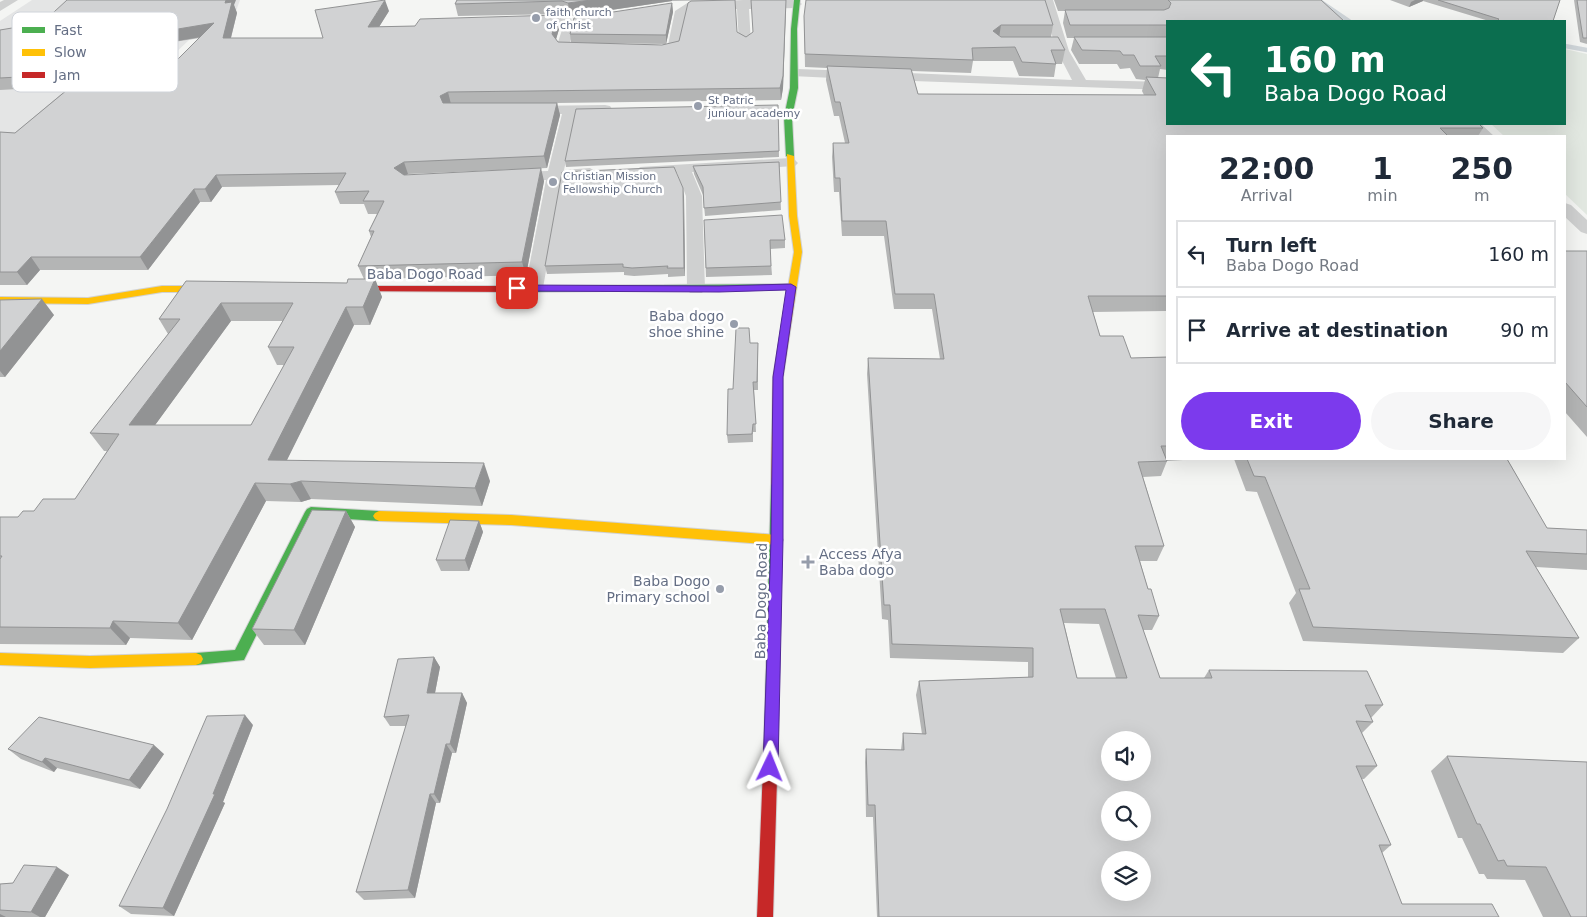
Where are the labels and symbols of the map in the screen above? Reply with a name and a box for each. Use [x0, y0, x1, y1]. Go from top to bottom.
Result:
place label: faith church of christ [546, 6, 612, 32]
legend [12, 12, 178, 92]
marker: faith church of christ [530, 12, 542, 24]
text: Fast [54, 22, 83, 38]
text: Slow [54, 44, 87, 60]
text: Jam [53, 67, 80, 83]
place label: St Patric juniour academy [707, 94, 801, 120]
marker: St Patric juniour academy [692, 100, 704, 112]
place label: Christian Mission Fellowship Church [563, 170, 663, 196]
marker: Christian Mission Fellowship Church [547, 176, 559, 188]
street label: Baba Dogo Road [367, 266, 483, 282]
pin [496, 267, 538, 309]
place label: Baba dogo shoe shine [649, 308, 724, 340]
marker: Baba dogo shoe shine [728, 318, 740, 330]
street label: Baba Dogo Road [752, 543, 770, 659]
place label: Access Afya Baba dogo [819, 546, 902, 578]
marker: Access Afya Baba dogo [801, 555, 815, 569]
place label: Baba Dogo Primary school [607, 573, 710, 605]
marker: Baba Dogo Primary school [714, 583, 726, 595]
position arrow [743, 740, 795, 792]

